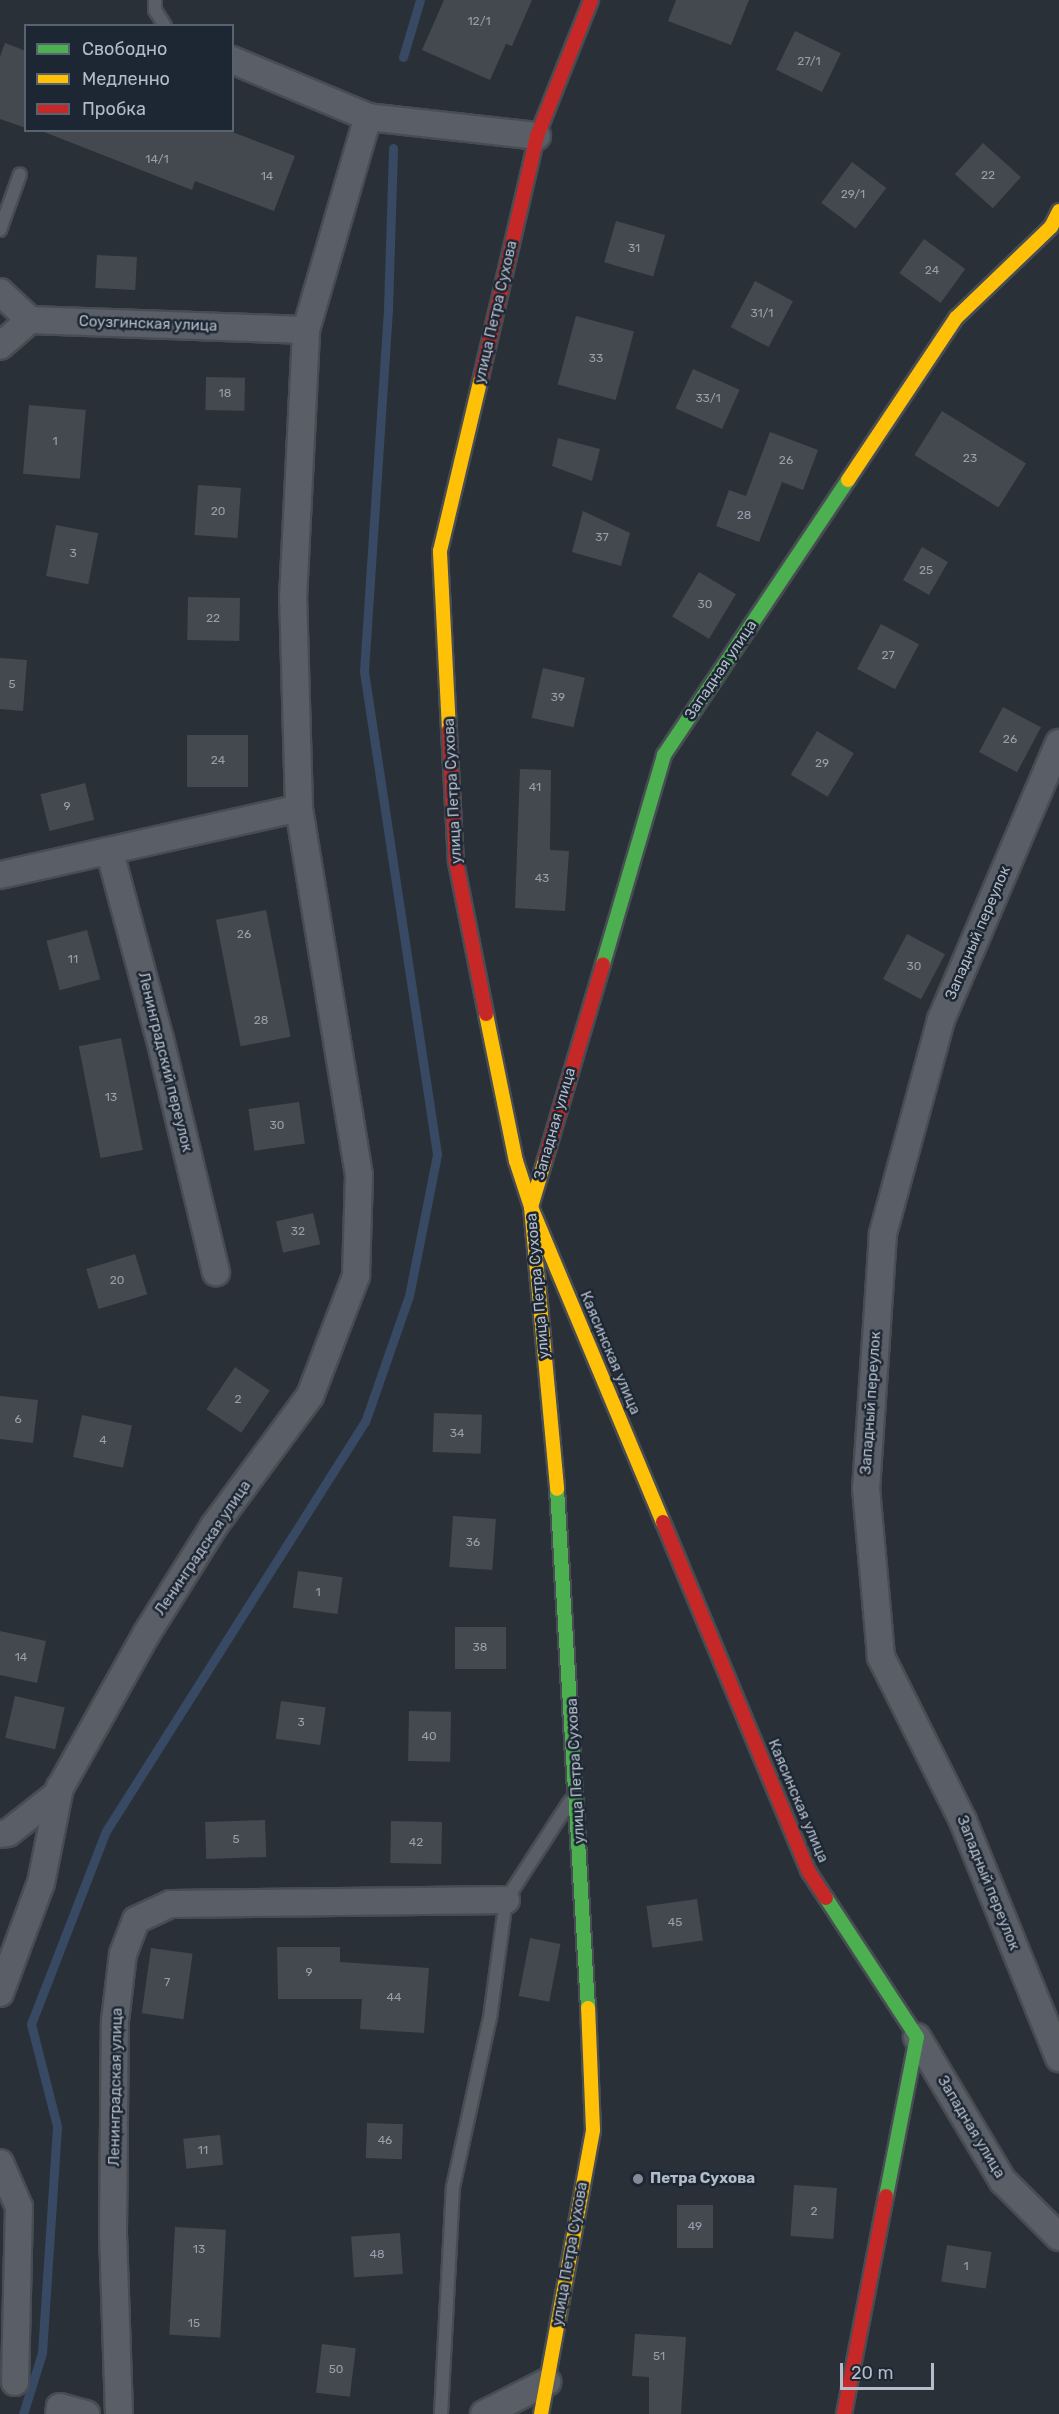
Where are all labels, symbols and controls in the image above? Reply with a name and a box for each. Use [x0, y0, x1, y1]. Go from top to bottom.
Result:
house number: 12/1 [467, 15, 491, 29]
legend [24, 24, 234, 132]
text: Свободно [82, 38, 167, 60]
house number: 27/1 [797, 55, 821, 69]
text: Медленно [82, 68, 170, 90]
text: Пробка [82, 98, 146, 120]
house number: 14/1 [145, 153, 169, 167]
house number: 22 [981, 169, 995, 183]
house number: 14 [261, 170, 273, 184]
house number: 29/1 [841, 188, 865, 202]
street label: улица Петра Сухова [471, 239, 521, 385]
house number: 31 [628, 242, 640, 256]
house number: 24 [925, 264, 939, 278]
house number: 31/1 [750, 307, 774, 321]
street label: Соузгинская улица [78, 313, 218, 335]
house number: 33 [589, 352, 603, 366]
house number: 18 [219, 387, 231, 401]
house number: 33/1 [695, 392, 721, 406]
house number: 1 [52, 435, 58, 449]
house number: 23 [963, 452, 977, 466]
house number: 26 [779, 454, 793, 468]
house number: 20 [211, 505, 225, 519]
house number: 28 [737, 509, 751, 523]
house number: 37 [595, 531, 609, 545]
house number: 3 [69, 547, 77, 561]
house number: 25 [919, 564, 933, 578]
house number: 30 [698, 598, 712, 612]
house number: 22 [206, 612, 220, 626]
street label: Западная улица [681, 617, 761, 723]
house number: 27 [881, 649, 895, 663]
house number: 5 [8, 678, 16, 692]
house number: 39 [551, 691, 565, 705]
street label: улица Петра Сухова [440, 718, 466, 864]
house number: 26 [1003, 733, 1017, 747]
house number: 24 [211, 754, 225, 768]
house number: 29 [815, 757, 829, 771]
house number: 41 [529, 781, 541, 795]
house number: 9 [63, 800, 71, 814]
street label: Западный переулок [942, 863, 1014, 1003]
house number: 43 [535, 872, 549, 886]
house number: 26 [237, 928, 251, 942]
house number: 11 [68, 953, 78, 967]
house number: 30 [907, 960, 921, 974]
street label: Ленинградский переулок [134, 970, 196, 1154]
house number: 28 [254, 1014, 268, 1028]
street label: Западная улица [530, 1066, 580, 1182]
house number: 13 [105, 1091, 117, 1105]
house number: 30 [270, 1119, 284, 1133]
street label: улица Петра Сухова [523, 1212, 553, 1360]
house number: 32 [291, 1225, 305, 1239]
house number: 20 [110, 1274, 124, 1288]
street label: Каясинская улица [576, 1289, 644, 1417]
street label: Западный переулок [857, 1331, 885, 1475]
house number: 2 [234, 1393, 242, 1407]
house number: 6 [14, 1413, 22, 1427]
house number: 34 [450, 1427, 464, 1441]
house number: 4 [99, 1434, 107, 1448]
street label: Ленинградская улица [151, 1477, 255, 1619]
house number: 36 [466, 1536, 480, 1550]
house number: 1 [315, 1586, 321, 1600]
house number: 38 [473, 1641, 487, 1655]
house number: 14 [15, 1651, 27, 1665]
street label: улица Петра Сухова [563, 1698, 589, 1844]
house number: 3 [297, 1716, 305, 1730]
house number: 40 [421, 1730, 437, 1744]
street label: Каясинская улица [764, 1737, 832, 1865]
street label: Западный переулок [953, 1813, 1023, 1953]
house number: 5 [232, 1833, 240, 1847]
house number: 42 [409, 1836, 423, 1850]
house number: 45 [668, 1916, 682, 1930]
house number: 9 [305, 1966, 313, 1980]
house number: 7 [164, 1976, 170, 1990]
house number: 44 [387, 1991, 401, 2005]
street label: Ленинградская улица [106, 2008, 126, 2166]
street label: Западная улица [933, 2073, 1009, 2181]
house number: 46 [378, 2134, 392, 2148]
house number: 11 [198, 2144, 208, 2158]
place label: Петра Сухова [650, 2170, 755, 2188]
marker: Петра Сухова [631, 2172, 645, 2186]
street label: улица Петра Сухова [548, 2180, 592, 2328]
house number: 2 [810, 2205, 818, 2219]
house number: 49 [688, 2220, 702, 2234]
house number: 13 [193, 2243, 205, 2257]
house number: 48 [369, 2248, 385, 2262]
house number: 1 [963, 2260, 969, 2274]
house number: 15 [188, 2317, 200, 2331]
house number: 51 [653, 2350, 665, 2364]
scale bar [843, 2351, 938, 2389]
text: 20 m [851, 2362, 893, 2384]
house number: 50 [329, 2363, 343, 2377]

